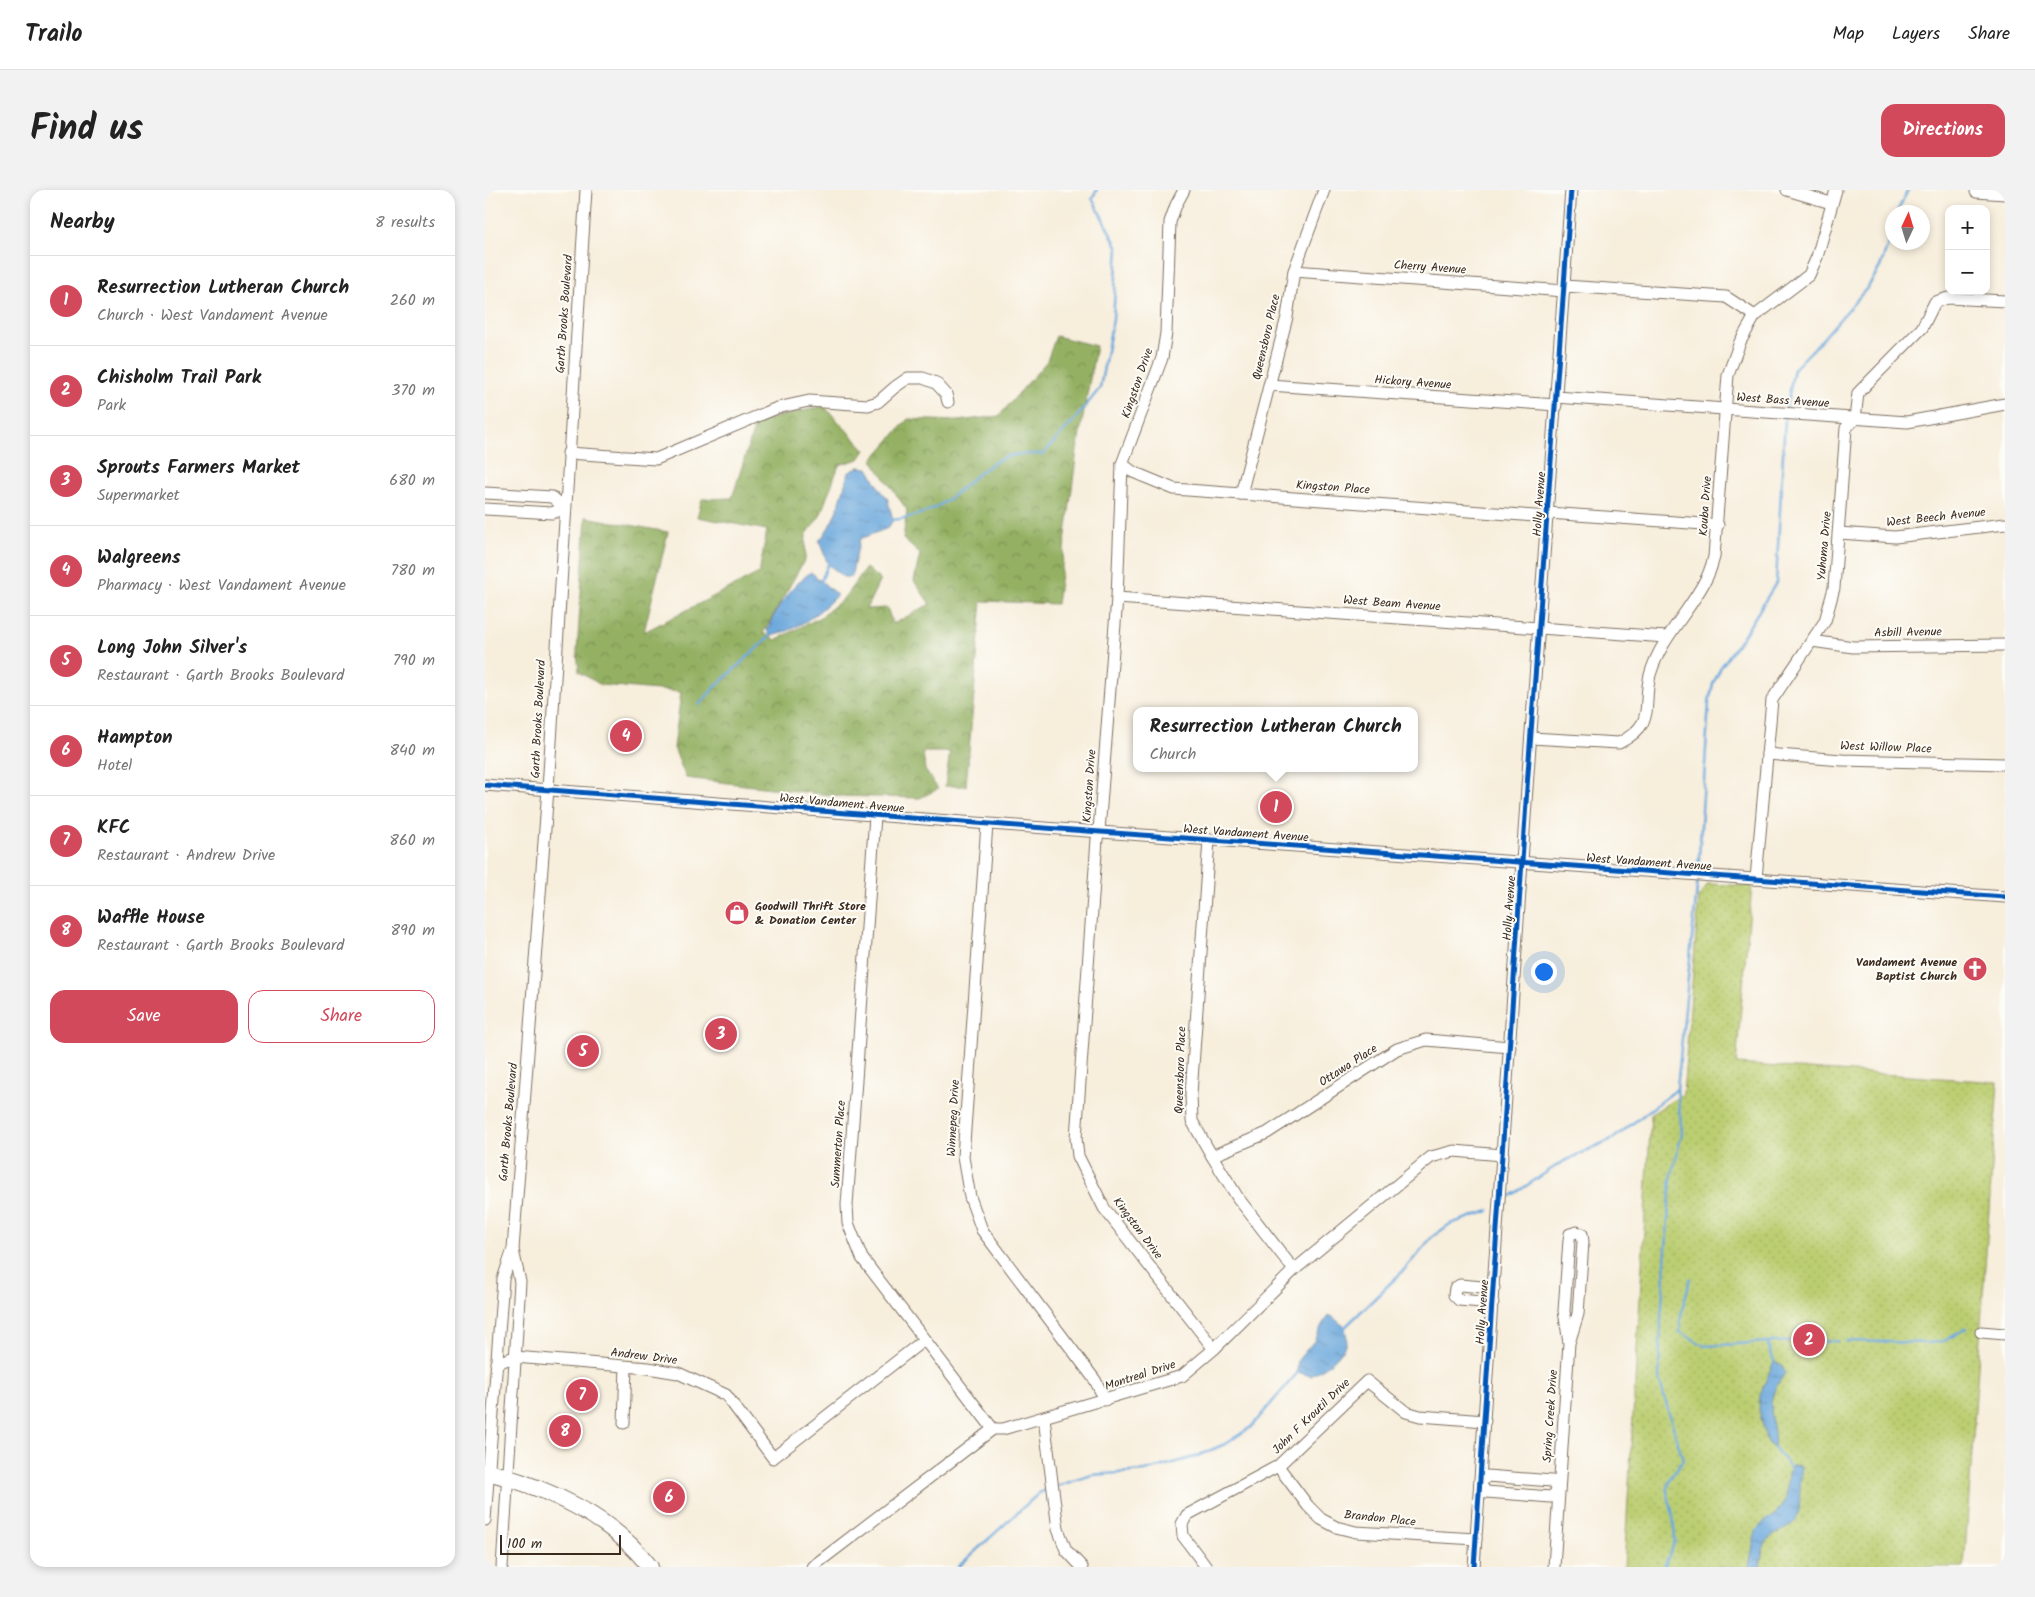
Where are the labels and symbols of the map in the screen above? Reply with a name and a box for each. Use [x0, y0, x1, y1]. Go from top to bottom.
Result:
north arrow [1885, 205, 1930, 250]
street label: Garth Brooks Boulevard [551, 253, 578, 374]
street label: Cherry Avenue [1393, 255, 1468, 280]
street label: Queensboro Place [1247, 292, 1286, 382]
street label: Kingston Drive [1117, 345, 1159, 421]
street label: Hickory Avenue [1374, 370, 1453, 395]
street label: West Bass Avenue [1736, 388, 1831, 413]
street label: Holly Avenue [1528, 470, 1551, 537]
street label: Kingston Place [1295, 475, 1371, 500]
street label: Kouba Drive [1694, 475, 1717, 537]
street label: West Beech Avenue [1885, 503, 1987, 532]
street label: Yuhoma Drive [1812, 510, 1837, 582]
street label: West Beam Avenue [1343, 591, 1442, 616]
street label: Asbill Avenue [1874, 622, 1943, 643]
street label: Garth Brooks Boulevard [526, 658, 551, 779]
pin: 4 [610, 717, 642, 755]
street label: West Willow Place [1840, 736, 1933, 759]
street label: Kingston Drive [1077, 748, 1102, 823]
pin: 1 [1260, 788, 1292, 826]
street label: West Vandament Avenue [779, 789, 906, 818]
street label: West Vandament Avenue [1183, 820, 1310, 847]
street label: West Vandament Avenue [1586, 849, 1713, 876]
street label: Holly Avenue [1498, 874, 1521, 941]
place label: Goodwill Thrift Store & Donation Center [755, 897, 866, 930]
shop icon: Goodwill Thrift Store & Donation Center [724, 900, 750, 926]
place label: Vandament Avenue Baptist Church [1856, 953, 1957, 986]
church icon: Vandament Avenue Baptist Church [1962, 956, 1988, 982]
your location [1531, 959, 1557, 985]
pin: 3 [705, 1015, 737, 1053]
street label: Queensboro Place [1169, 1025, 1192, 1114]
pin: 5 [567, 1032, 599, 1070]
street label: Ottawa Place [1315, 1039, 1382, 1092]
street label: Garth Brooks Boulevard [494, 1061, 523, 1182]
street label: Winnepeg Drive [942, 1078, 965, 1157]
street label: Summerton Place [826, 1099, 851, 1188]
street label: Kingston Drive [1108, 1193, 1168, 1264]
street label: Holly Avenue [1471, 1278, 1494, 1345]
pin: 2 [1793, 1321, 1825, 1359]
street label: Andrew Drive [610, 1343, 679, 1370]
street label: Montreal Drive [1102, 1355, 1179, 1396]
street label: Spring Creek Drive [1538, 1368, 1563, 1463]
street label: John F Kroutil Drive [1268, 1374, 1355, 1459]
pin: 7 [566, 1376, 598, 1414]
pin: 8 [549, 1412, 581, 1450]
pin: 6 [653, 1478, 685, 1516]
street label: Brandon Place [1343, 1505, 1417, 1532]
scale bar [500, 1532, 621, 1555]

